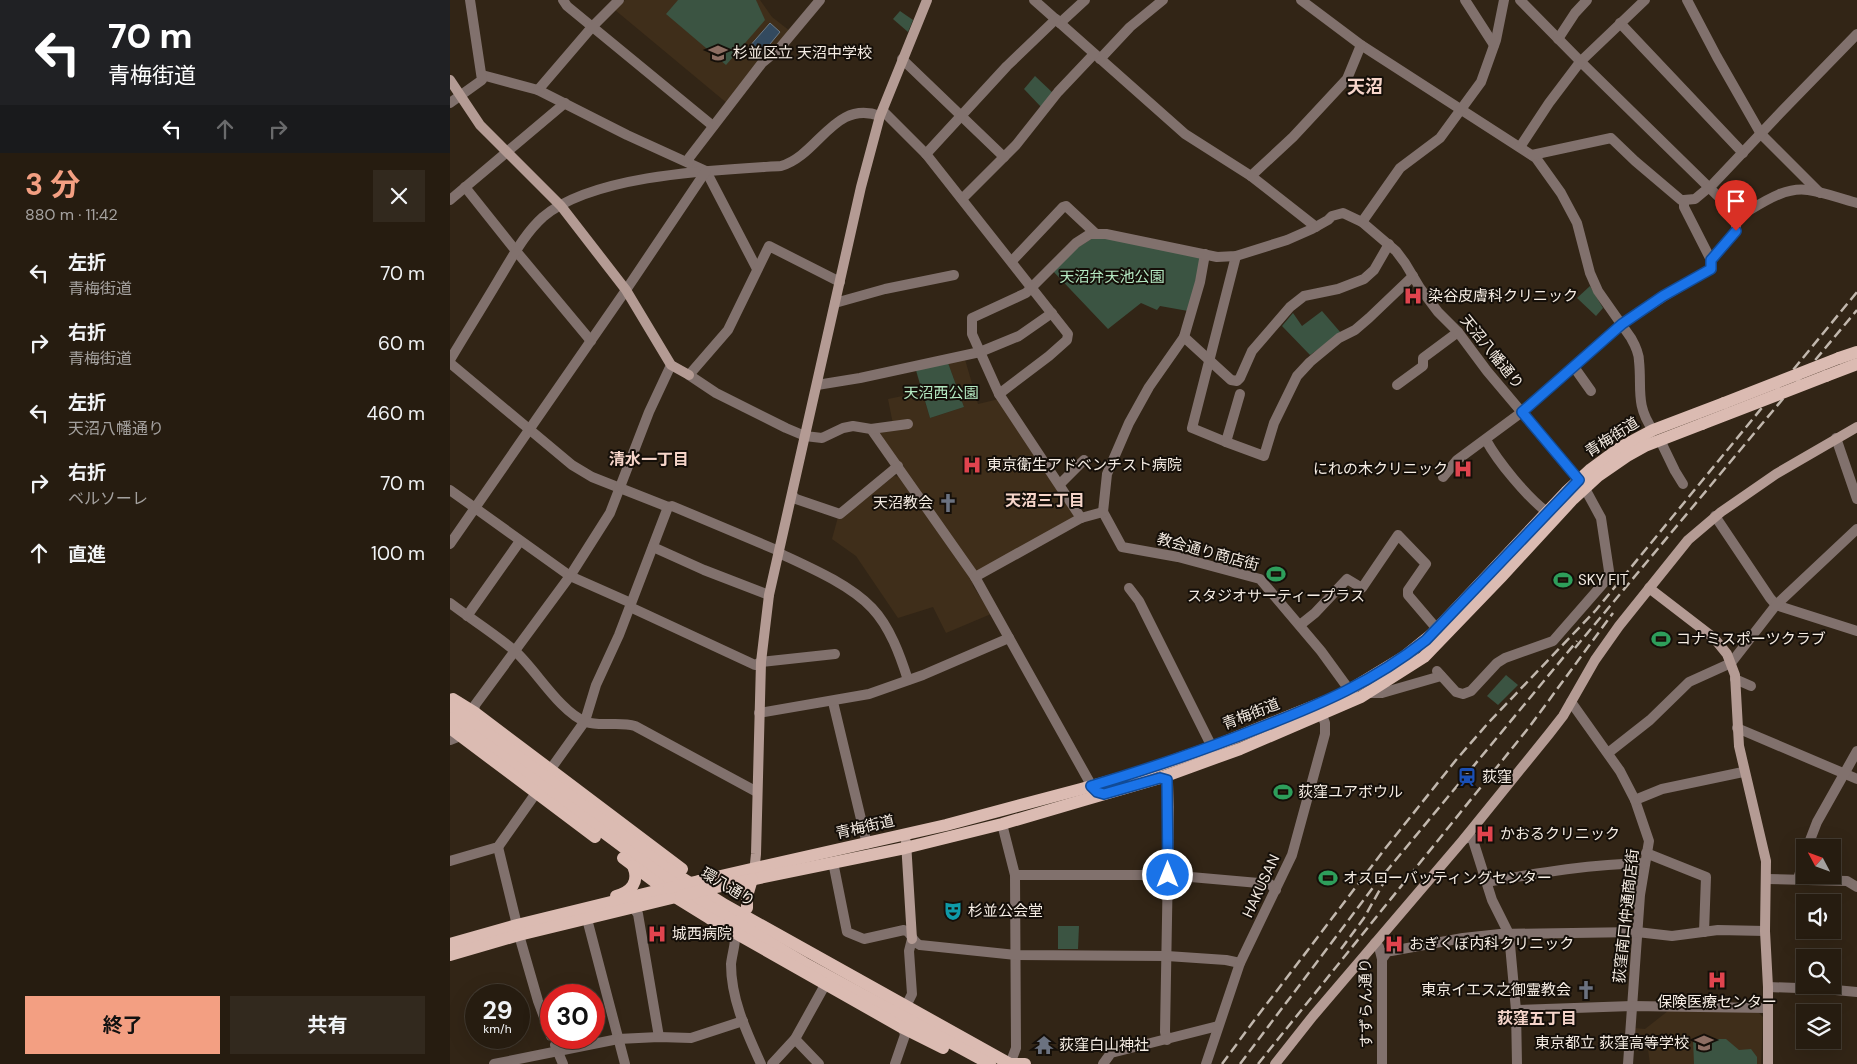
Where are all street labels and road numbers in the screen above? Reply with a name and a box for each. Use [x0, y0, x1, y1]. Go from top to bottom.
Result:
street label: 天沼八幡通り [1456, 311, 1528, 393]
street label: 青梅街道 [1581, 413, 1643, 461]
street label: 教会通り商店街 [1155, 529, 1261, 575]
street label: 青梅街道 [1219, 694, 1283, 734]
street label: 青梅街道 [834, 811, 896, 843]
street label: 荻窪南口仲通商店街 [1609, 848, 1643, 984]
street label: HAKUSAN [1238, 851, 1284, 921]
street label: 環八通り [697, 863, 759, 911]
street label: すずらん通り [1355, 958, 1377, 1048]

